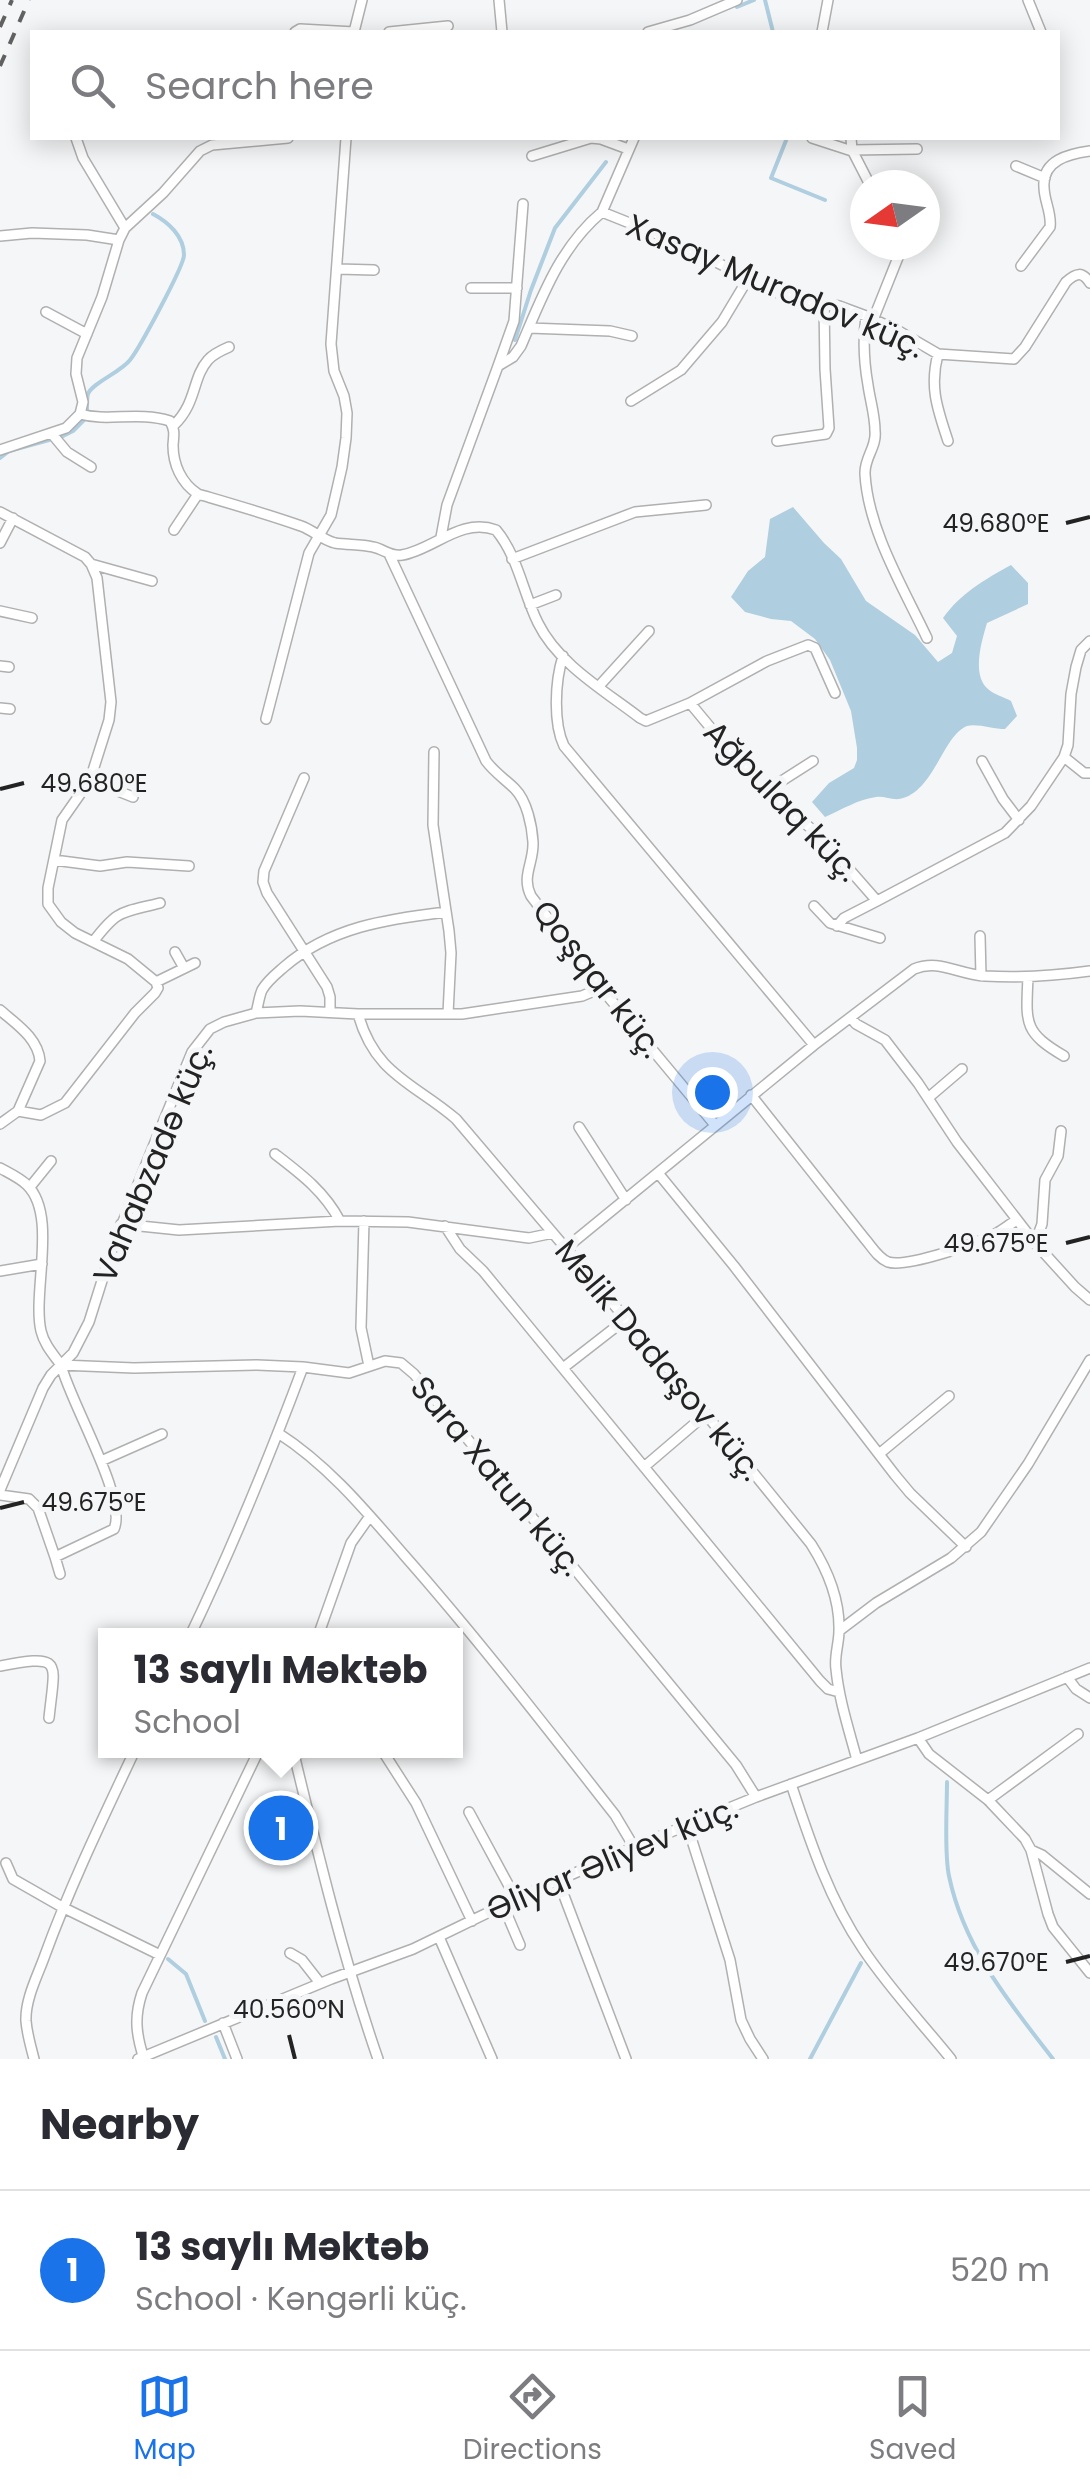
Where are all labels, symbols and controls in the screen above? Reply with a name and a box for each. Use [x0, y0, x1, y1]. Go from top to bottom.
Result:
search box [30, 30, 1060, 140]
icon: search [65, 58, 120, 113]
text: Search here [145, 59, 374, 112]
north arrow [850, 170, 940, 260]
street label: Xasay Muradov küç. [619, 202, 931, 369]
text: 49.680°E [942, 506, 1050, 541]
street label: Ağbulaq küç. [694, 710, 871, 891]
text: 49.680°E [40, 766, 148, 801]
street label: Qoşqar küç. [522, 890, 674, 1067]
street label: Vahabzadə küç. [82, 1036, 223, 1290]
your location [687, 1067, 738, 1118]
text: 49.675°E [943, 1226, 1049, 1261]
street label: Məlik Dadaşov küç. [545, 1229, 774, 1490]
street label: Sara Xatun küç. [400, 1366, 594, 1585]
text: 49.675°E [41, 1485, 147, 1520]
popup [98, 1628, 463, 1758]
text: 13 saylı Məktəb [133, 1643, 428, 1696]
text: School [133, 1699, 241, 1744]
street label: Əliyar Əliyev küç. [479, 1785, 745, 1932]
pin: 1 [248, 1790, 314, 1866]
text: 49.670°E [943, 1945, 1049, 1980]
text: 40.560°N [233, 1992, 345, 2027]
text: Nearby [40, 2095, 199, 2154]
text: 13 saylı Məktəb [135, 2220, 429, 2273]
text: 1 [66, 2247, 79, 2292]
text: 520 m [950, 2247, 1050, 2292]
text: School · Kəngərli küç. [135, 2276, 467, 2321]
tab: Map [134, 2369, 196, 2471]
tab: Directions [463, 2369, 602, 2471]
tab: Saved [869, 2369, 956, 2471]

